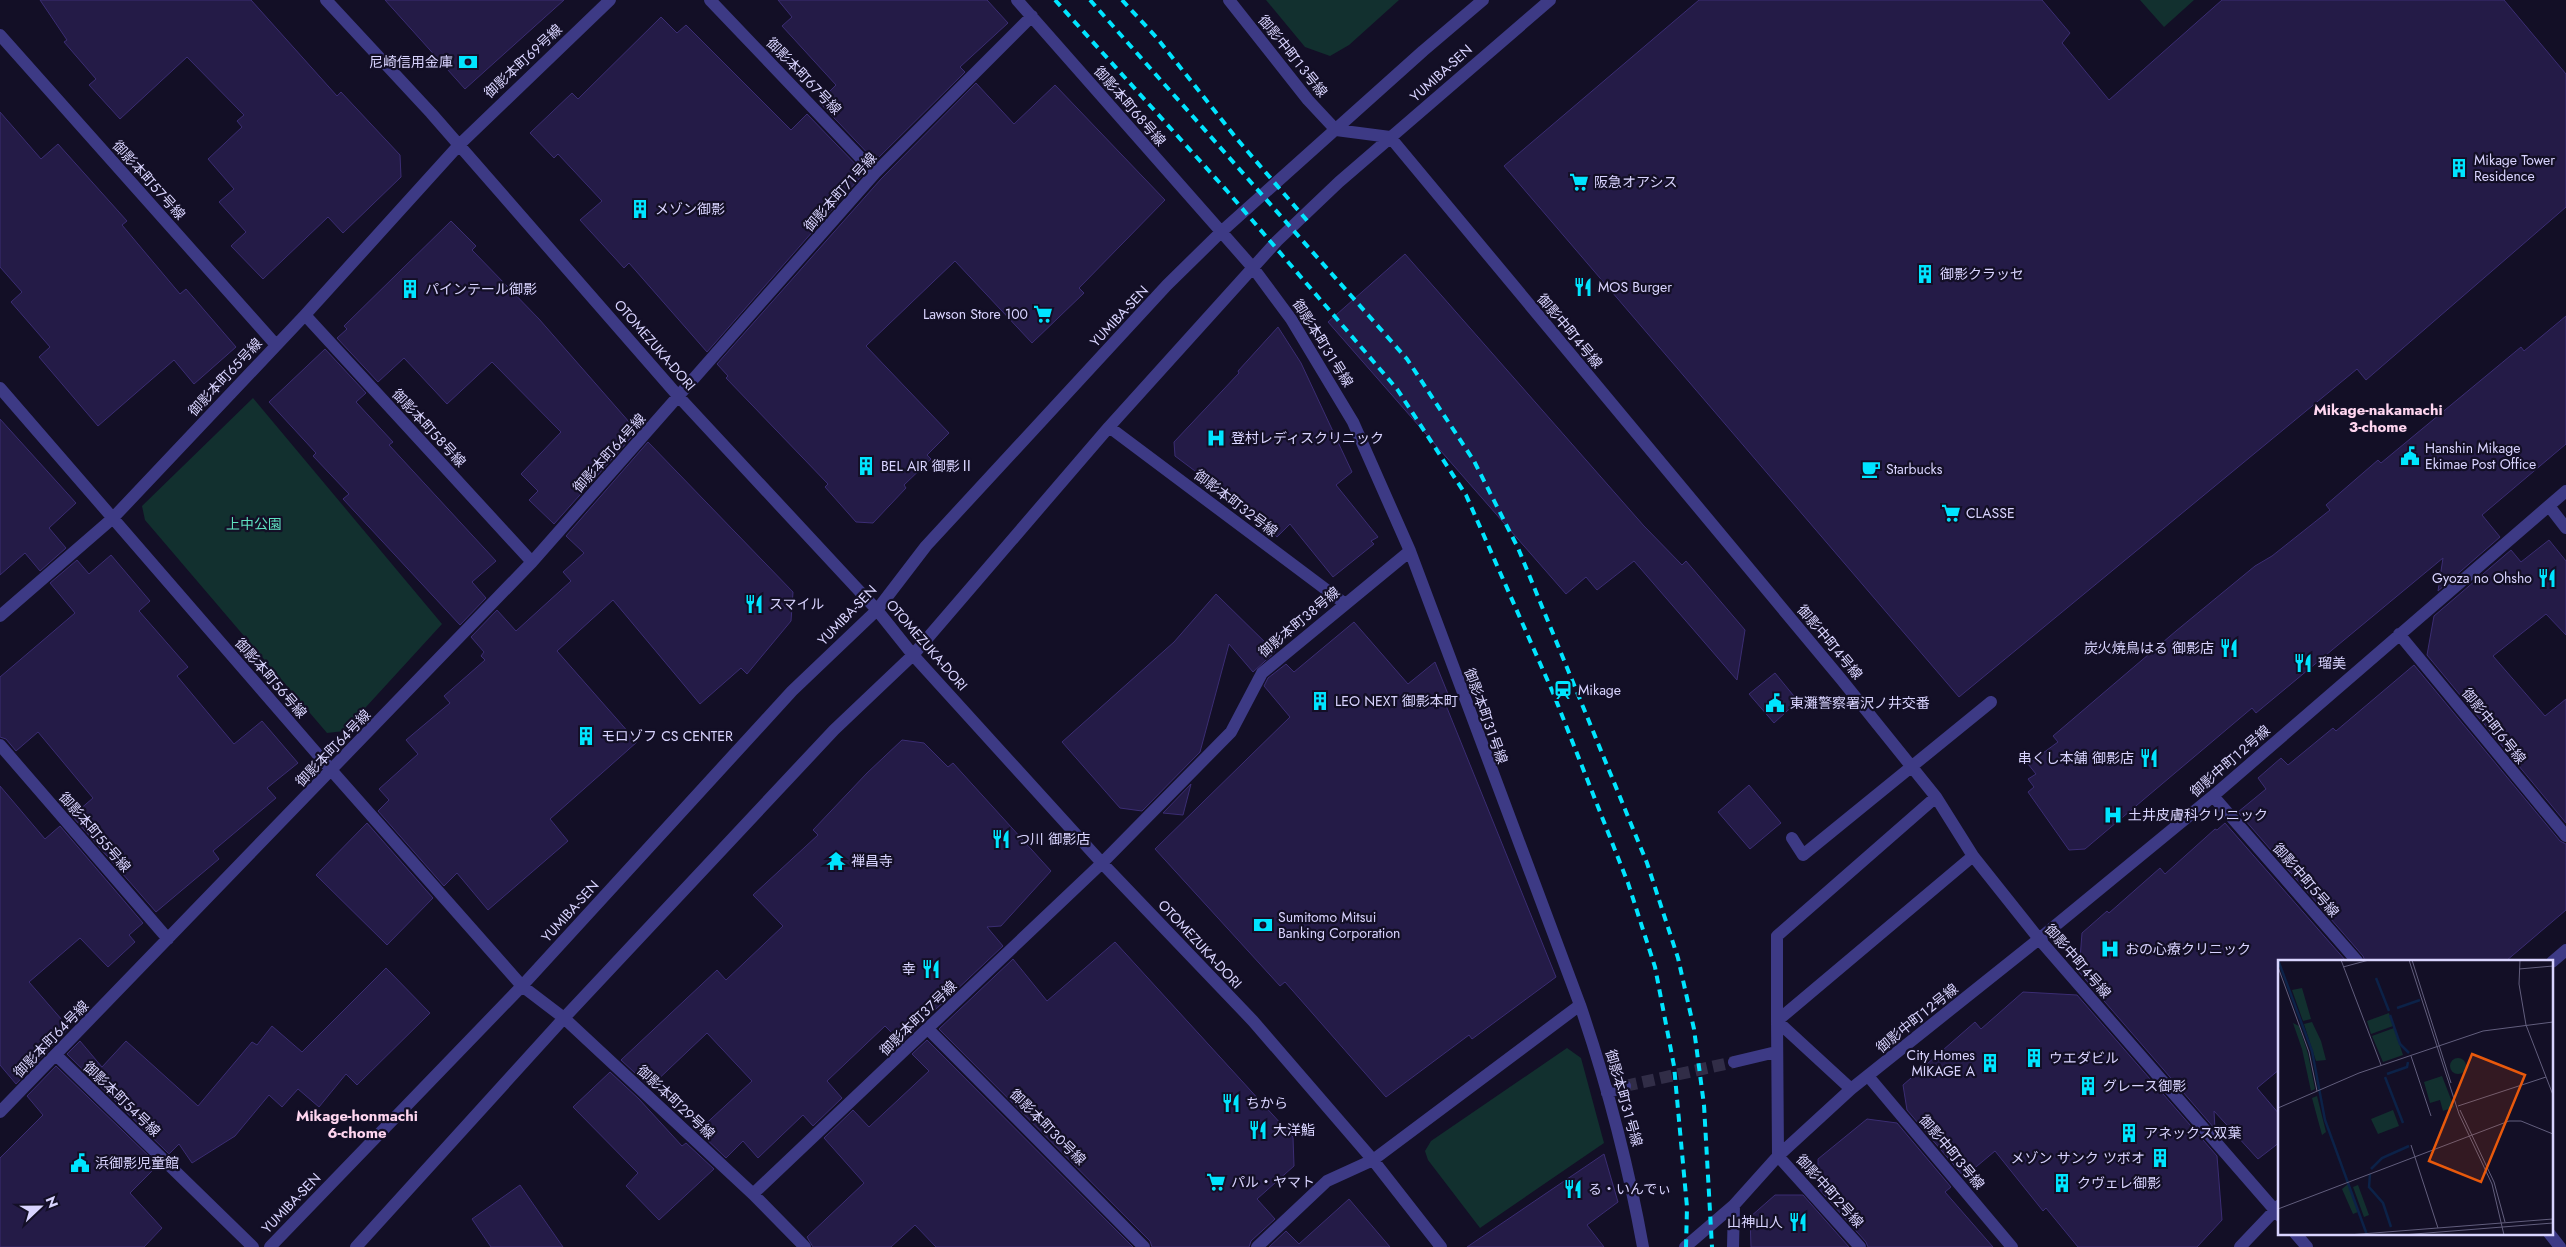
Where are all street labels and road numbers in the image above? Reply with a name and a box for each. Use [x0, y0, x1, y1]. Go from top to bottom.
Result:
street label: 御影中町１３号線 [1254, 11, 1332, 101]
street label: 御影本町６９号線 [480, 20, 566, 102]
street label: 御影本町６７号線 [762, 33, 846, 119]
street label: YUMIBA-SEN [1406, 40, 1476, 106]
street label: 御影本町６８号線 [1090, 62, 1170, 150]
street label: 御影本町５７号線 [108, 136, 190, 224]
street label: 御影本町７１号線 [799, 148, 881, 236]
street label: YUMIBA-SEN [1085, 281, 1153, 351]
street label: 御影中町４号線 [1533, 289, 1607, 373]
street label: OTOMEZUKA-DORI [610, 295, 700, 395]
street label: 御影本町３１号線 [1288, 295, 1358, 391]
street label: 御影本町６５号線 [184, 334, 266, 420]
street label: 御影本町５８号線 [388, 385, 470, 471]
street label: 御影本町６４号線 [568, 409, 650, 497]
street label: 御影本町３２号線 [1190, 465, 1282, 541]
street label: YUMIBA-SEN [813, 580, 881, 650]
street label: 御影本町３８号線 [1254, 582, 1344, 662]
street label: OTOMEZUKA-DORI [882, 595, 972, 695]
street label: 御影中町４号線 [1793, 600, 1867, 684]
street label: 御影本町５６号線 [231, 634, 311, 722]
street label: 御影本町３１号線 [1459, 665, 1513, 767]
street label: 御影中町６号線 [2457, 684, 2531, 768]
street label: 御影本町６４号線 [291, 705, 375, 791]
street label: 御影中町１２号線 [2186, 721, 2274, 801]
street label: 御影本町５５号線 [55, 788, 135, 876]
street label: 御影中町５号線 [2268, 839, 2344, 921]
street label: YUMIBA-SEN [537, 876, 603, 946]
street label: OTOMEZUKA-DORI [1154, 895, 1246, 993]
street label: 御影中町４号線 [2040, 920, 2116, 1002]
street label: 御影本町３７号線 [875, 976, 961, 1060]
street label: 御影中町１２号線 [1872, 979, 1962, 1057]
street label: 御影本町６４号線 [9, 996, 93, 1082]
street label: 御影本町３１号線 [1601, 1047, 1647, 1149]
street label: 御影本町５４号線 [79, 1057, 165, 1141]
street label: 御影本町２９号線 [633, 1061, 719, 1143]
street label: 御影本町３０号線 [1005, 1084, 1091, 1170]
street label: 御影中町３号線 [1915, 1110, 1989, 1194]
street label: 御影中町２号線 [1792, 1150, 1868, 1232]
street label: YUMIBA-SEN [257, 1168, 325, 1238]

